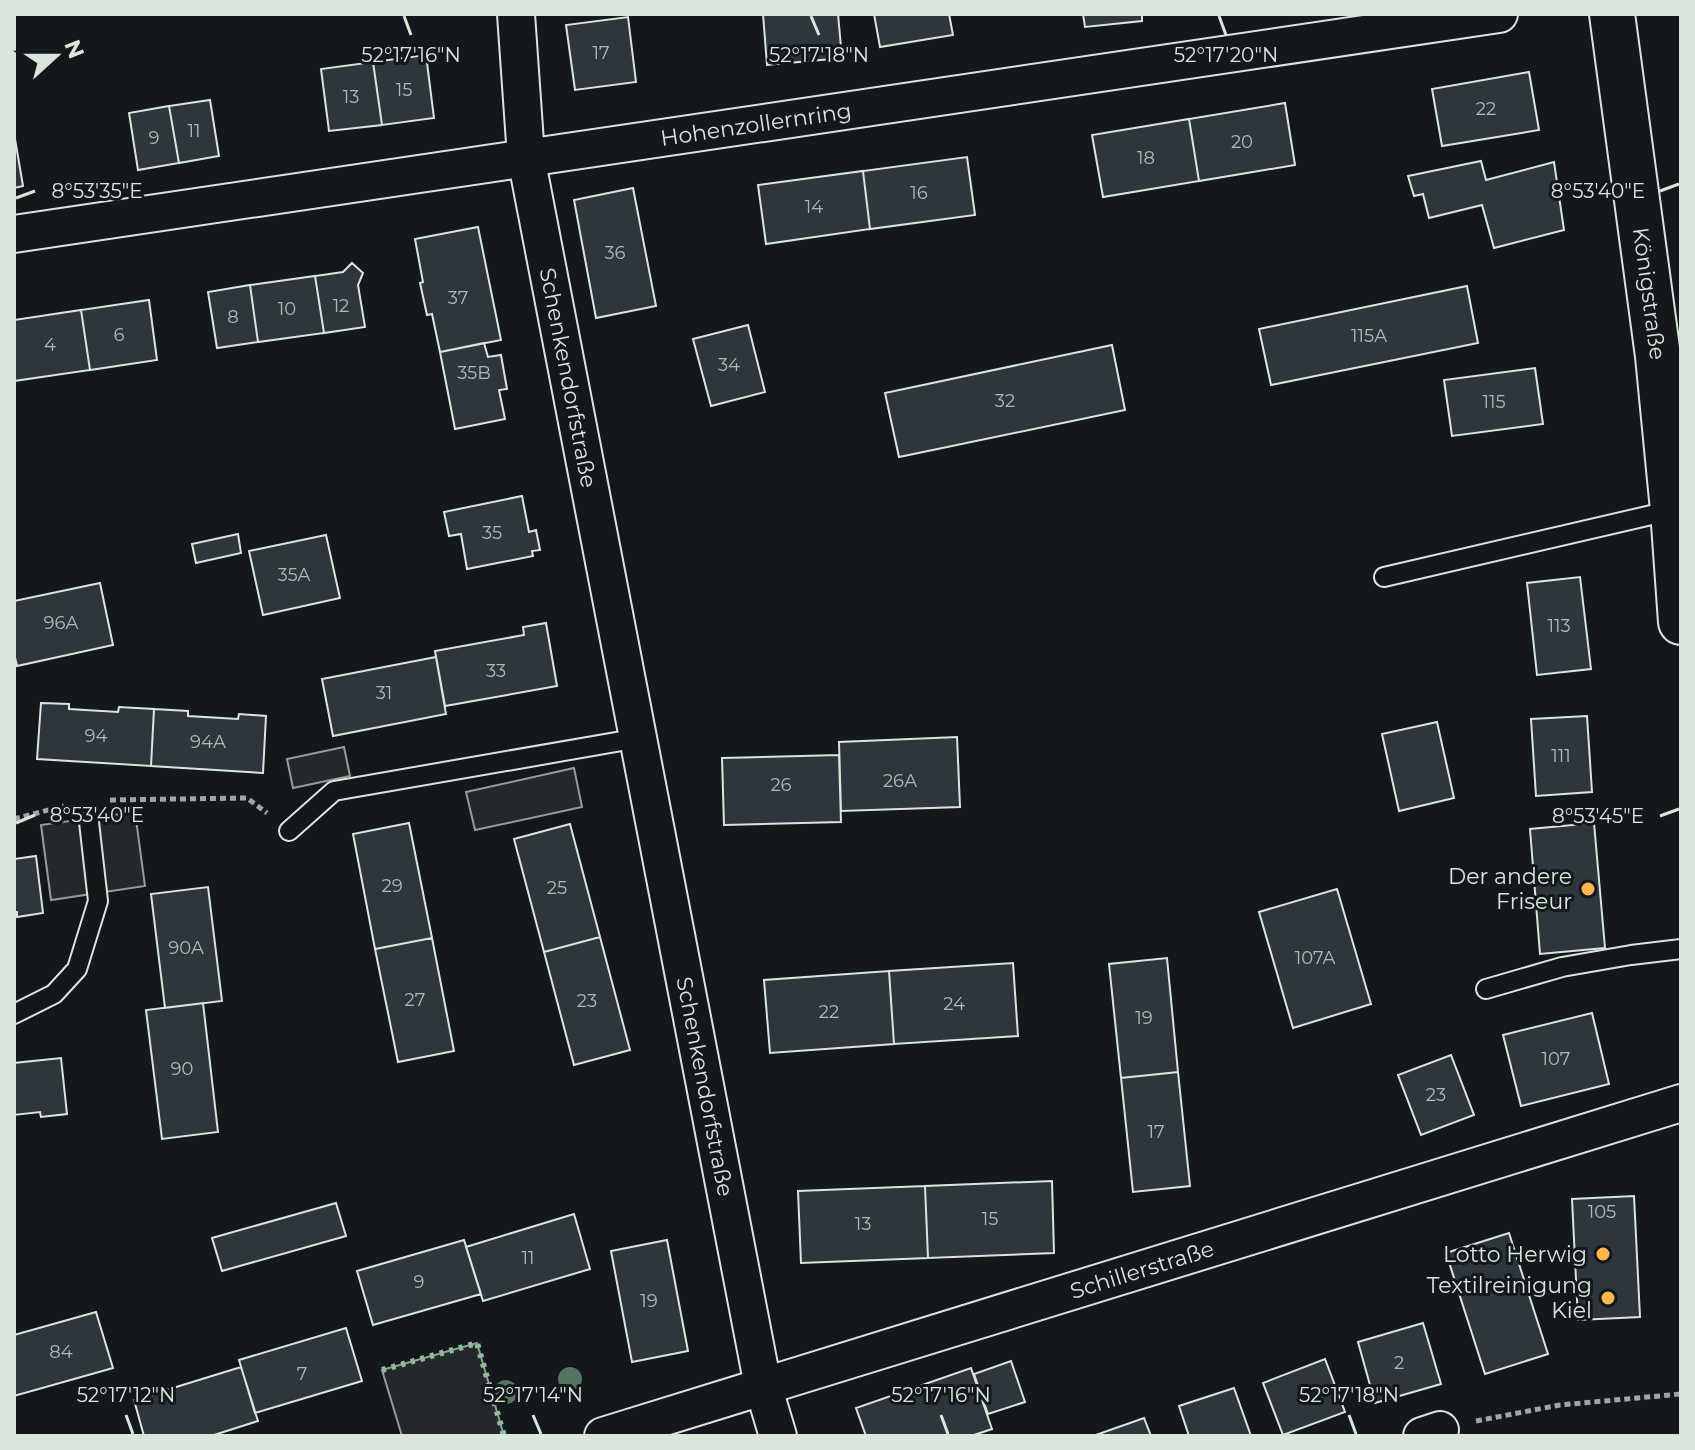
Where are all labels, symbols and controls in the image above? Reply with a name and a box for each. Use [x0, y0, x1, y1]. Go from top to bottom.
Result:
north arrow [16, 16, 96, 96]
text: N [58, 36, 90, 62]
house number: 17 [592, 42, 610, 64]
text: 52°17'16"N [361, 43, 461, 67]
text: 52°17'18"N [769, 43, 869, 67]
text: 52°17'20"N [1174, 43, 1278, 67]
house number: 15 [396, 79, 412, 101]
house number: 13 [343, 86, 359, 108]
street label: Hohenzollernring [659, 97, 853, 152]
house number: 22 [1476, 98, 1496, 120]
house number: 11 [188, 120, 201, 142]
house number: 9 [149, 127, 160, 149]
house number: 20 [1231, 131, 1253, 153]
house number: 18 [1137, 147, 1155, 169]
text: 8°53'35"E [51, 179, 143, 203]
text: 8°53'40"E [1551, 179, 1645, 203]
house number: 16 [910, 182, 928, 204]
house number: 14 [805, 196, 823, 218]
street label: Königstraße [1627, 226, 1671, 361]
house number: 36 [604, 242, 626, 264]
street label: Schenkendorfstraße [534, 265, 602, 490]
house number: 37 [448, 287, 468, 309]
house number: 12 [333, 295, 349, 317]
house number: 10 [278, 298, 296, 320]
house number: 8 [227, 306, 239, 328]
house number: 6 [114, 324, 125, 346]
house number: 115A [1351, 325, 1387, 347]
house number: 4 [44, 334, 56, 356]
house number: 34 [718, 354, 740, 376]
house number: 35B [457, 362, 491, 384]
house number: 32 [995, 390, 1015, 412]
house number: 115 [1482, 391, 1506, 413]
house number: 35 [482, 522, 502, 544]
house number: 35A [277, 564, 311, 586]
house number: 96A [44, 612, 79, 634]
house number: 113 [1547, 615, 1571, 637]
house number: 33 [486, 660, 506, 682]
house number: 31 [376, 682, 392, 704]
house number: 94 [85, 725, 108, 747]
house number: 94A [190, 731, 226, 753]
house number: 111 [1551, 745, 1571, 767]
house number: 26A [883, 770, 917, 792]
house number: 26 [770, 774, 792, 796]
text: 8°53'40"E [50, 803, 144, 827]
text: 8°53'45"E [1552, 804, 1644, 828]
place label: Der andere Friseur [1448, 863, 1572, 915]
house number: 29 [381, 875, 403, 897]
house number: 25 [547, 877, 567, 899]
marker: Der andere Friseur [1579, 880, 1597, 898]
house number: 90A [168, 937, 204, 959]
house number: 107A [1295, 947, 1335, 969]
street label: Schenkendorfstraße [670, 974, 739, 1199]
house number: 27 [405, 989, 425, 1011]
house number: 23 [577, 990, 597, 1012]
house number: 24 [943, 993, 965, 1015]
house number: 22 [819, 1001, 839, 1023]
house number: 19 [1135, 1007, 1153, 1029]
house number: 107 [1542, 1048, 1570, 1070]
house number: 90 [171, 1058, 193, 1080]
house number: 23 [1426, 1084, 1446, 1106]
house number: 17 [1147, 1121, 1165, 1143]
house number: 105 [1588, 1201, 1616, 1223]
house number: 15 [982, 1208, 998, 1230]
house number: 13 [855, 1213, 871, 1235]
street label: Schillerstraße [1067, 1235, 1217, 1305]
place label: Lotto Herwig [1443, 1241, 1587, 1268]
marker: Lotto Herwig [1594, 1245, 1612, 1263]
house number: 11 [522, 1247, 535, 1269]
house number: 9 [414, 1271, 425, 1293]
place label: Textilreinigung Kiel [1427, 1272, 1592, 1324]
marker: Textilreinigung Kiel [1599, 1289, 1617, 1307]
house number: 19 [640, 1290, 658, 1312]
house number: 84 [49, 1341, 73, 1363]
house number: 2 [1394, 1352, 1404, 1374]
house number: 7 [297, 1363, 307, 1385]
text: 52°17'12"N [77, 1383, 175, 1407]
text: 52°17'14"N [483, 1383, 583, 1407]
text: 52°17'16"N [891, 1383, 991, 1407]
text: 52°17'18"N [1299, 1383, 1399, 1407]

